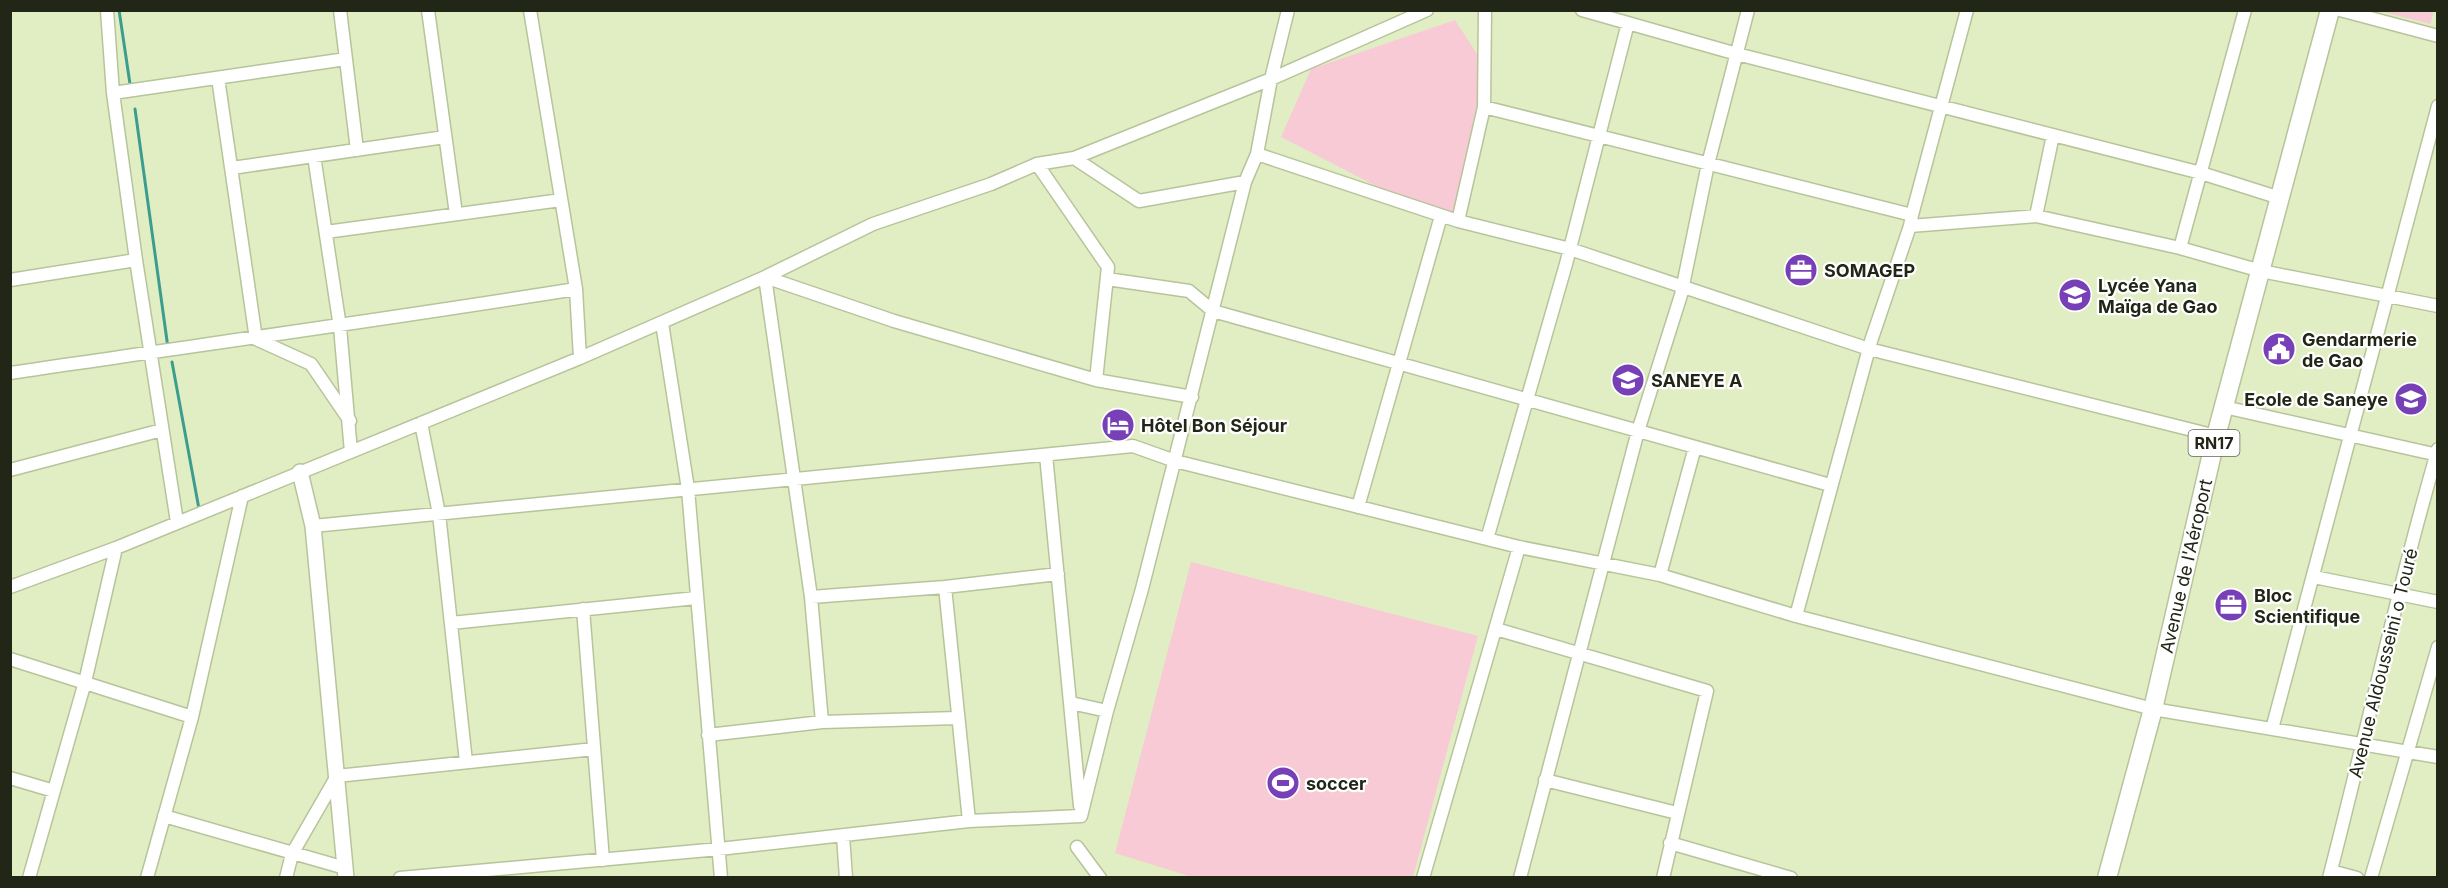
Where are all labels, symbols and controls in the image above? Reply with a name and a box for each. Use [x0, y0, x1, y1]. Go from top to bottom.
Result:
office icon: SOMAGEP [1783, 252, 1819, 288]
place label: SOMAGEP [1824, 260, 1915, 281]
place label: Lycée Yana Maïga de Gao [2098, 275, 2218, 317]
school or university icon: Lycée Yana Maïga de Gao [2057, 277, 2093, 313]
place label: Gendarmerie de Gao [2302, 329, 2417, 371]
public building icon: Gendarmerie de Gao [2261, 331, 2297, 367]
school or university icon: SANEYE A [1610, 362, 1646, 398]
place label: SANEYE A [1651, 370, 1742, 391]
school or university icon: Ecole de Saneye [2393, 381, 2429, 417]
place label: Ecole de Saneye [2244, 389, 2388, 410]
hotel icon: Hôtel Bon Séjour [1100, 407, 1136, 443]
place label: Hôtel Bon Séjour [1141, 415, 1287, 436]
road number: RN17 [2188, 430, 2240, 456]
street label: Avenue de l'Aéroport [2156, 477, 2216, 655]
street label: Avenue Aldousseini o Touré [2344, 546, 2422, 780]
place label: Bloc Scientifique [2254, 585, 2360, 627]
office icon: Bloc Scientifique [2213, 587, 2249, 623]
sports icon: soccer [1265, 765, 1301, 801]
place label: soccer [1306, 773, 1366, 794]

